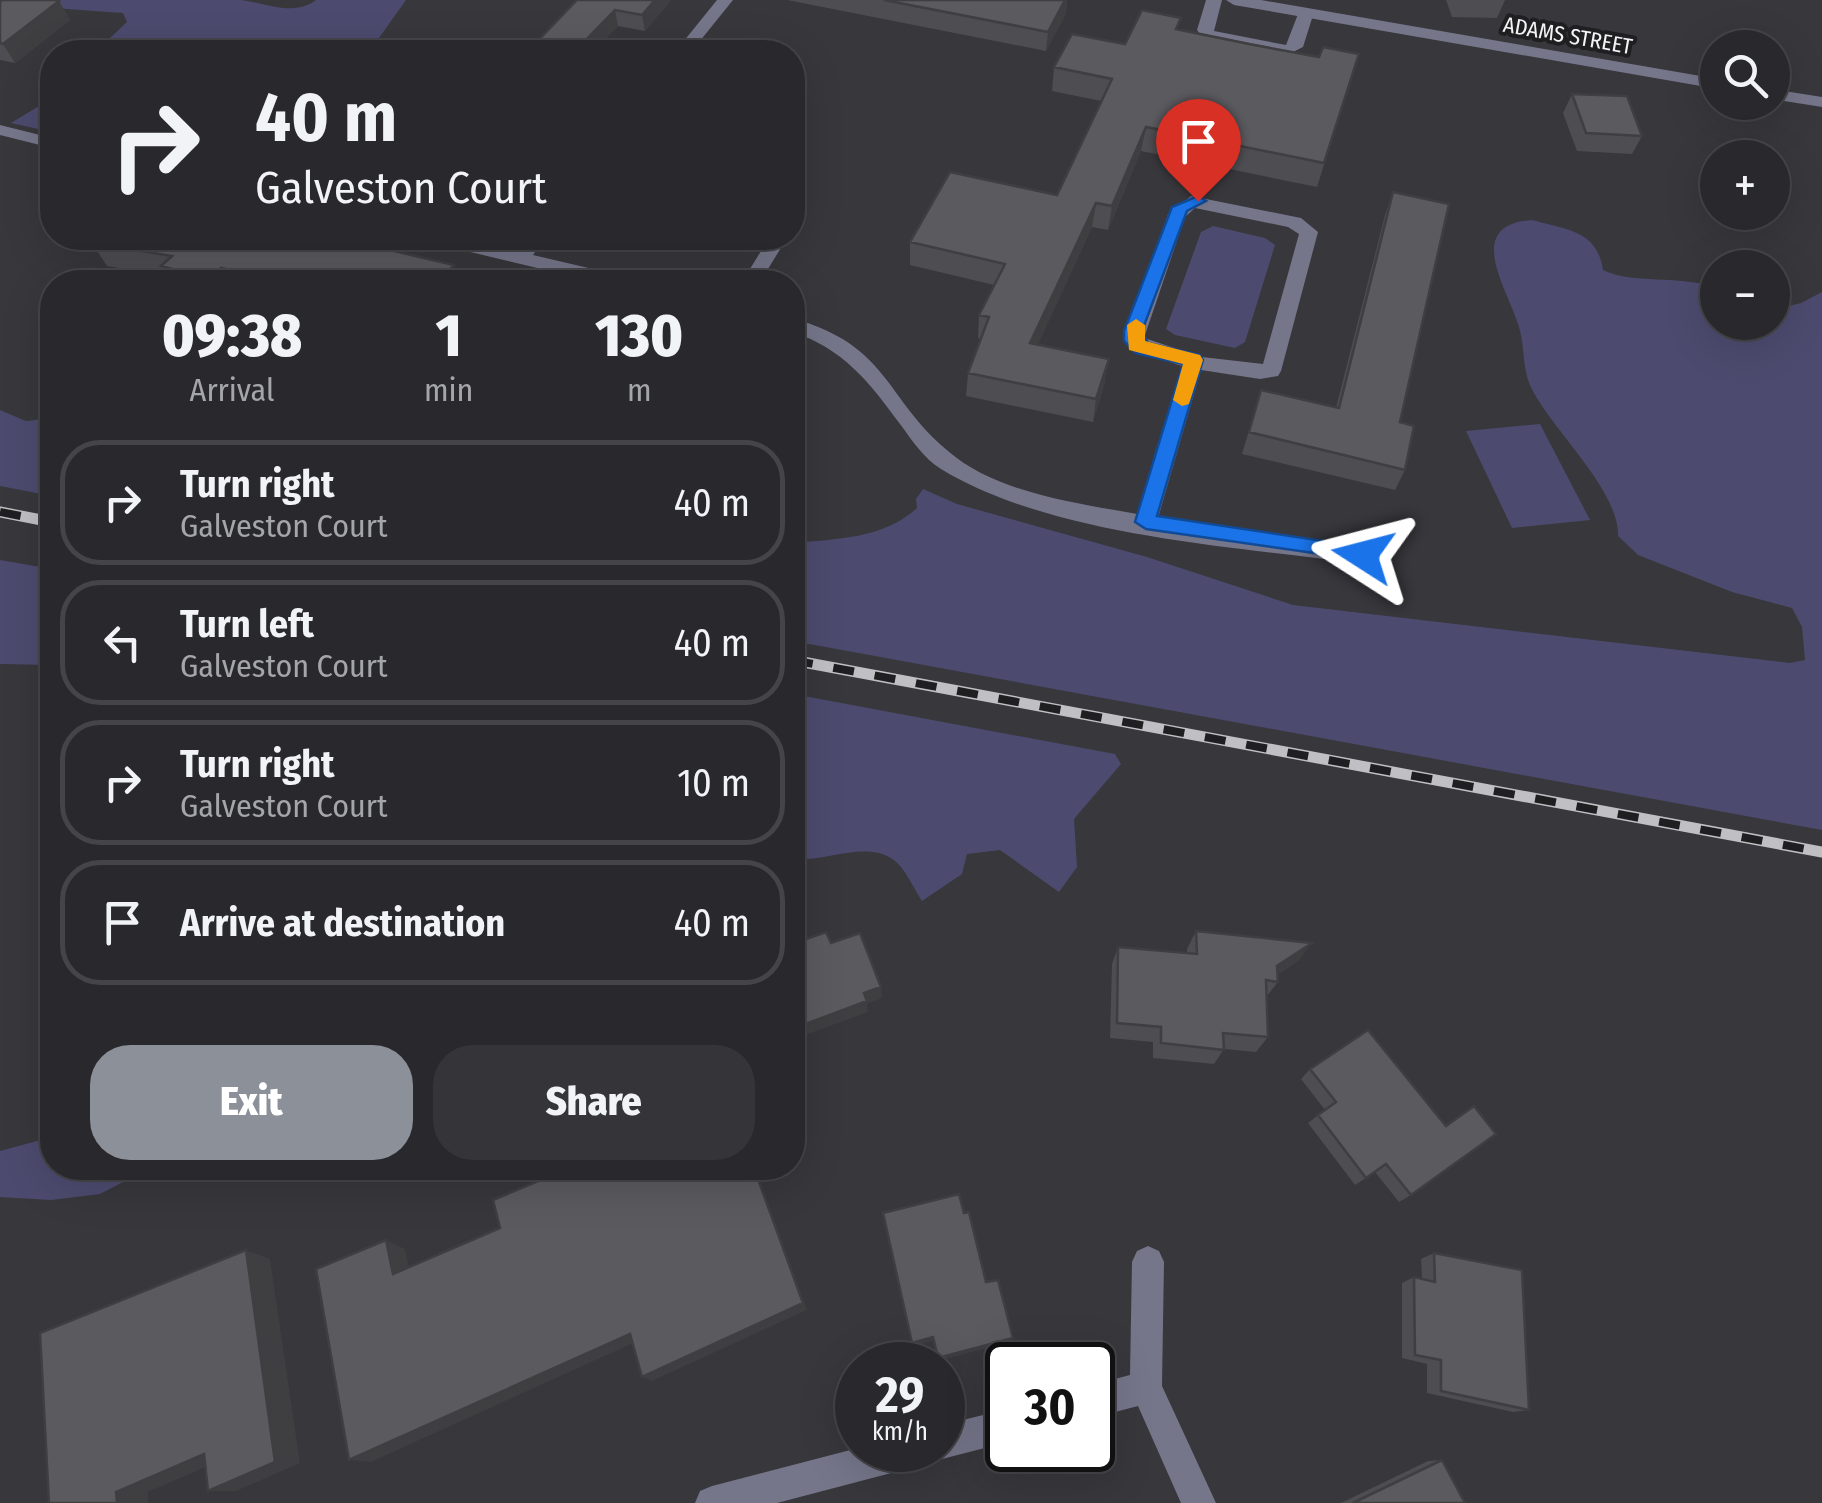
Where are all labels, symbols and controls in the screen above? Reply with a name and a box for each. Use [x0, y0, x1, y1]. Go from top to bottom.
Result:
street label: ADAMS STREET [1501, 11, 1635, 60]
map controls [1700, 30, 1790, 340]
button: search [1700, 30, 1790, 120]
text: 40 m [255, 76, 397, 160]
icon: right [90, 80, 220, 210]
pin [1156, 99, 1241, 202]
icon: arrive [1171, 114, 1226, 169]
button: + [1700, 140, 1790, 230]
text: Galveston Court [255, 161, 547, 215]
button: − [1700, 250, 1790, 340]
text: 09:38 [162, 300, 302, 372]
text: 1 [436, 300, 462, 372]
text: 130 [595, 300, 683, 372]
text: Arrival [190, 371, 274, 409]
text: min [424, 371, 473, 409]
text: m [627, 371, 652, 409]
text: Turn right [180, 461, 334, 507]
icon: right [95, 475, 150, 530]
text: 40 m [674, 480, 750, 526]
position arrow [1311, 503, 1415, 607]
text: Galveston Court [180, 507, 387, 545]
text: Turn left [180, 601, 314, 647]
icon: left [95, 615, 150, 670]
text: 40 m [674, 620, 750, 666]
text: Galveston Court [180, 647, 387, 685]
text: Turn right [180, 741, 334, 787]
icon: right [95, 755, 150, 810]
text: 10 m [677, 760, 750, 806]
text: Galveston Court [180, 787, 387, 825]
icon: arrive [95, 895, 150, 950]
text: Arrive at destination [180, 900, 505, 946]
text: 40 m [674, 900, 750, 946]
button: Exit [90, 1045, 413, 1160]
button: Share [433, 1045, 755, 1160]
speed limit sign: 30 [985, 1342, 1115, 1472]
text: 29 [876, 1365, 924, 1425]
text: km/h [872, 1417, 928, 1447]

